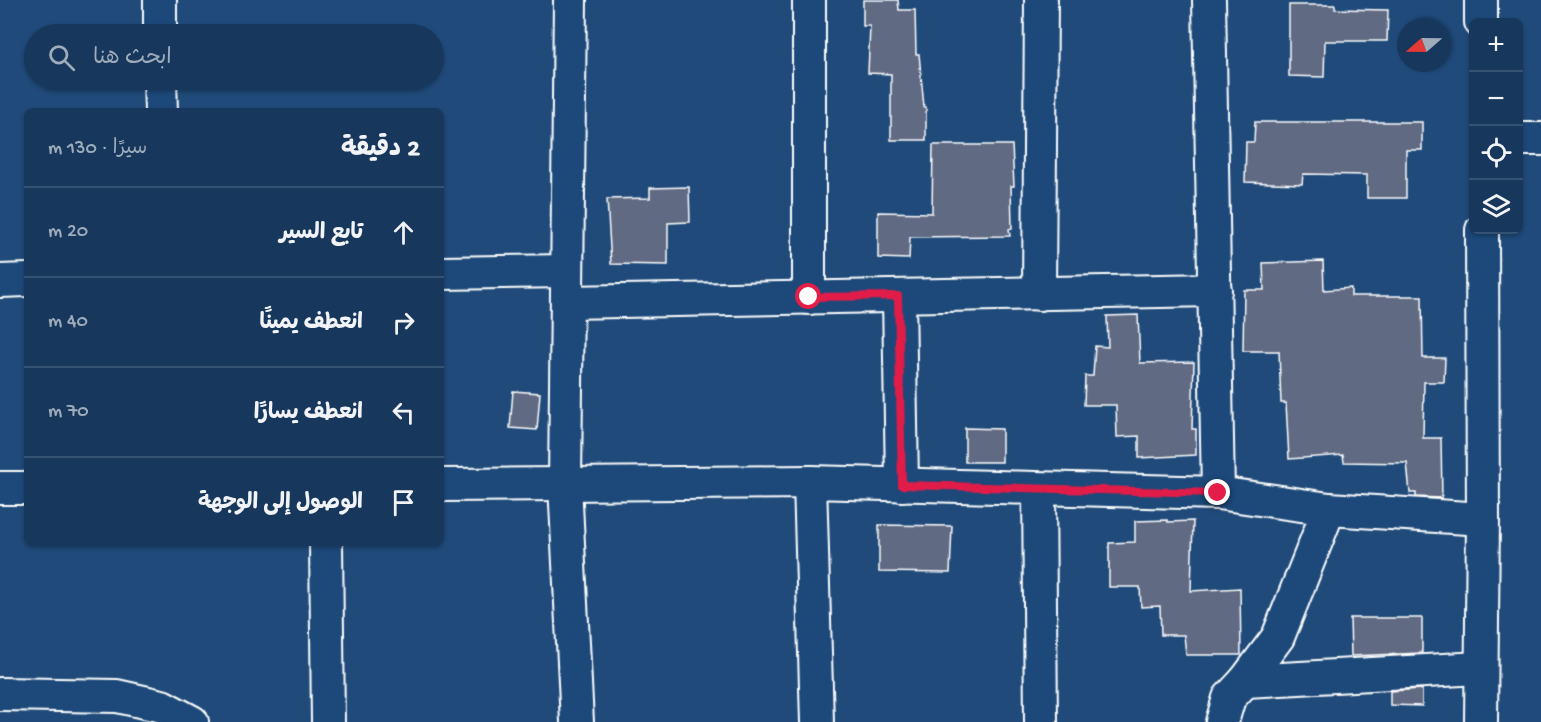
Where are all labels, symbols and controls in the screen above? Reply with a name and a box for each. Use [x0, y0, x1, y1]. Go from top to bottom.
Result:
north arrow [1397, 18, 1451, 72]
map controls [1469, 18, 1523, 234]
button: + [1469, 18, 1523, 72]
search box [24, 24, 444, 90]
icon: search [45, 41, 78, 74]
text: ابحث هنا [93, 46, 172, 72]
button: − [1469, 72, 1523, 126]
button: locate [1469, 126, 1523, 180]
text: 2 دقيقة [341, 135, 420, 166]
text: سيرًا · 130 m [48, 138, 147, 161]
button: layers [1469, 180, 1523, 234]
icon: ahead [387, 216, 420, 249]
text: 20 m [48, 221, 88, 244]
text: تابع السير [279, 221, 363, 247]
route start [795, 283, 821, 309]
icon: right [387, 306, 420, 339]
text: 40 m [48, 311, 88, 334]
text: انعطف يمينًا [260, 311, 363, 337]
icon: left [387, 396, 420, 429]
text: 70 m [48, 401, 89, 424]
text: انعطف يسارًا [254, 401, 363, 427]
route end [1204, 479, 1230, 505]
icon: arrive [387, 486, 420, 519]
text: الوصول إلى الوجهة [198, 491, 363, 517]

